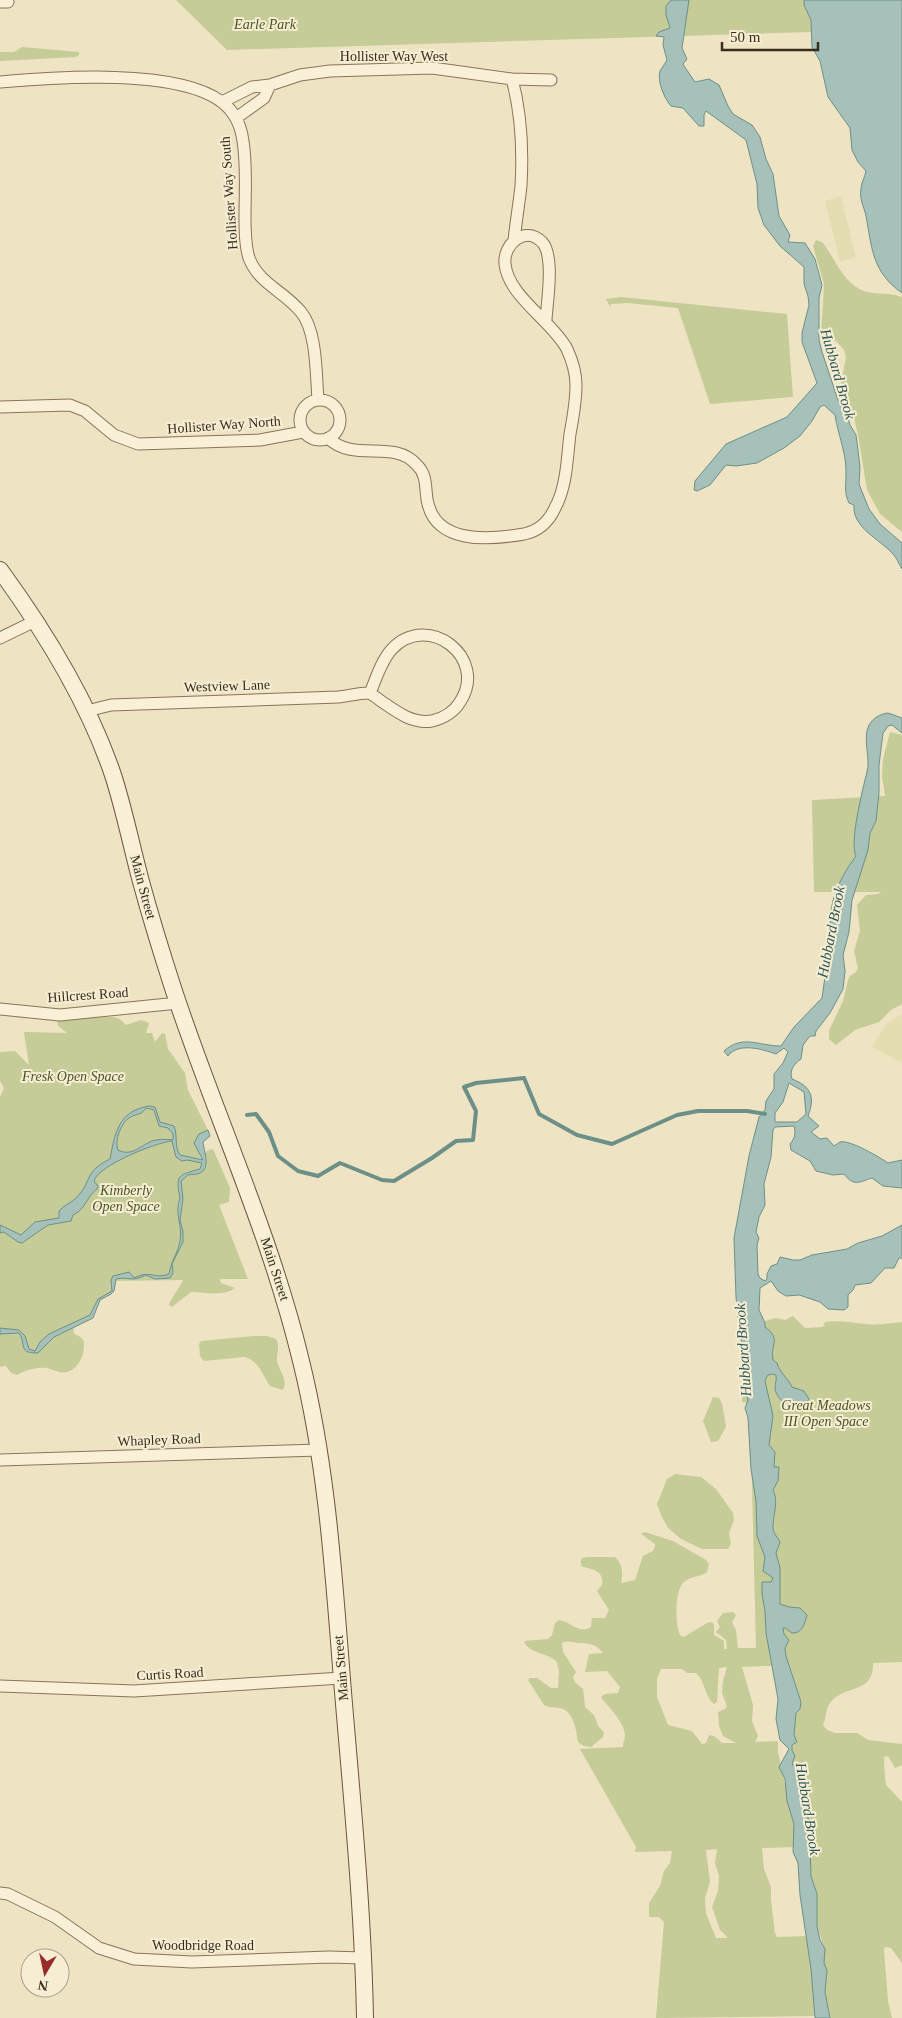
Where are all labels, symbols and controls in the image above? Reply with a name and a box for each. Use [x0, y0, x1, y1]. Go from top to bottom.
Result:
park label: Earle Park [233, 17, 297, 32]
scale bar [722, 20, 818, 52]
text: 50 m [730, 29, 761, 45]
street label: Hollister Way West [340, 49, 448, 64]
street label: Hollister Way South [218, 136, 240, 250]
water label: Hubbard Brook [817, 326, 859, 421]
street label: Hollister Way North [167, 414, 281, 436]
street label: Westview Lane [184, 677, 270, 695]
street label: Main Street [127, 853, 159, 921]
water label: Hubbard Brook [814, 884, 848, 980]
street label: Hillcrest Road [47, 985, 129, 1005]
park label: Fresk Open Space [21, 1069, 124, 1084]
park label: Kimberly Open Space [92, 1183, 160, 1214]
street label: Main Street [258, 1235, 292, 1303]
water label: Hubbard Brook [732, 1302, 754, 1398]
park label: Great Meadows III Open Space [781, 1398, 871, 1429]
street label: Whapley Road [117, 1431, 201, 1449]
street label: Main Street [331, 1635, 351, 1701]
street label: Curtis Road [136, 1665, 204, 1683]
water label: Hubbard Brook [793, 1761, 823, 1857]
street label: Woodbridge Road [152, 1938, 254, 1953]
north arrow [20, 1948, 70, 1998]
text: N [37, 1977, 49, 1994]

